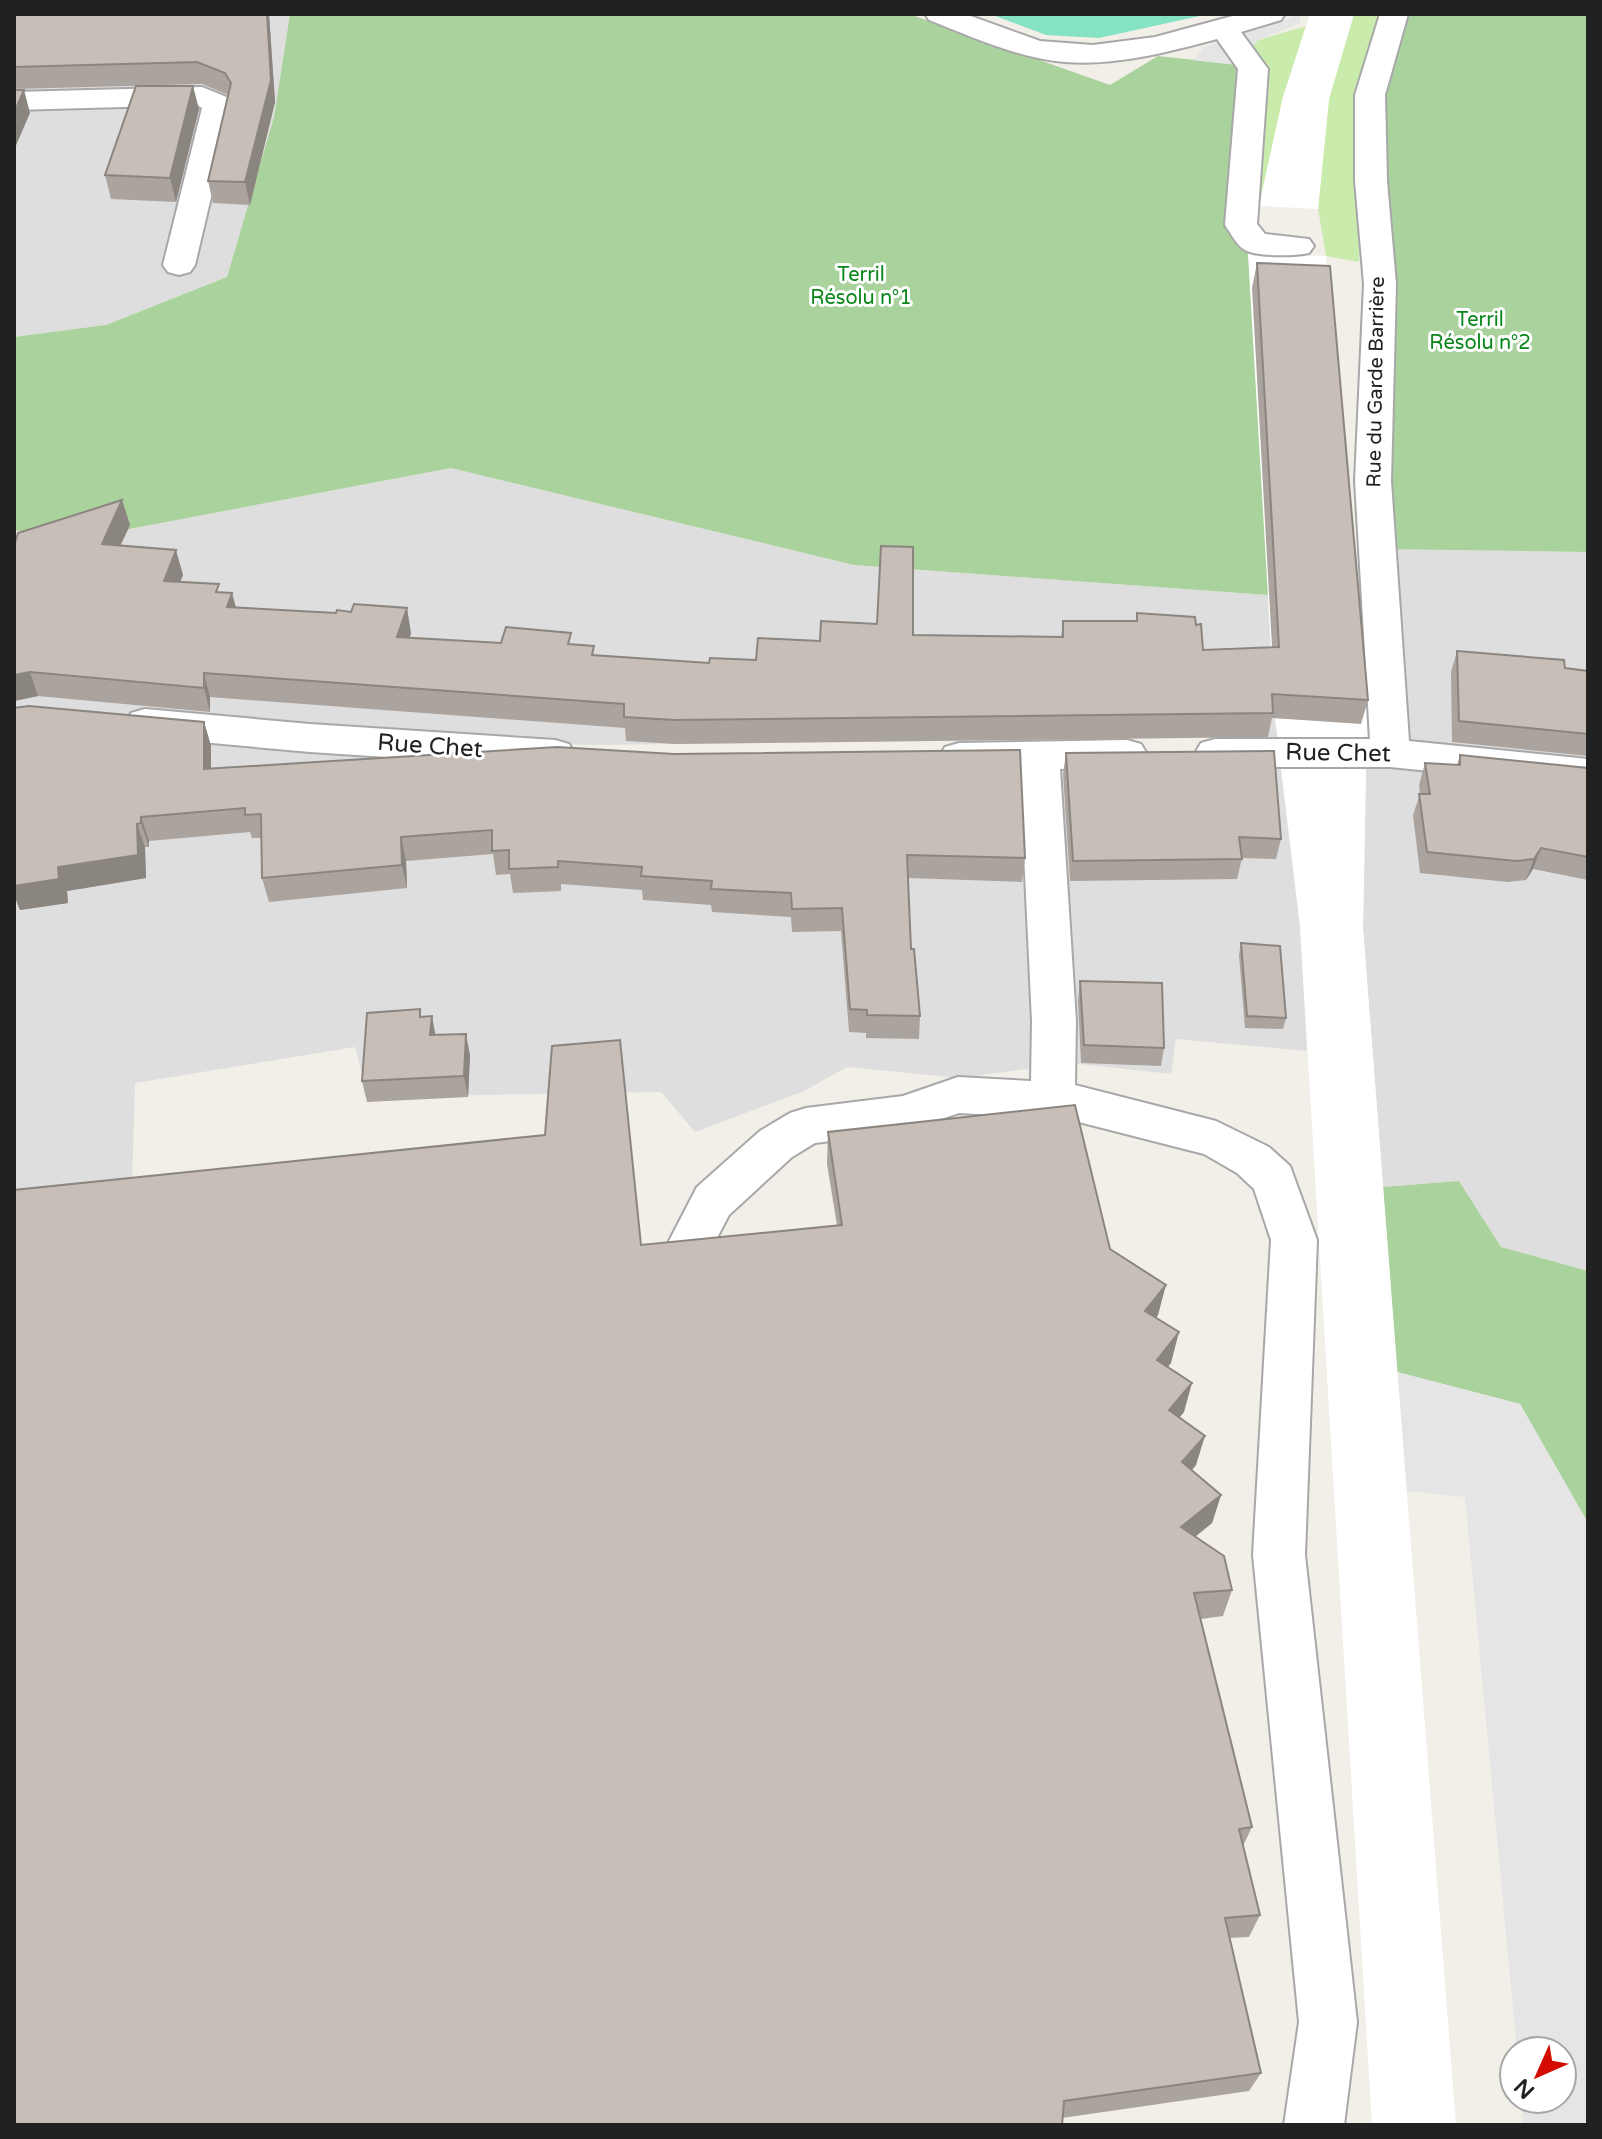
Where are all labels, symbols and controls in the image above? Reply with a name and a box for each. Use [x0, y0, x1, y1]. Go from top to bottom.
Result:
park label: Terril Résolu n°1 [810, 263, 912, 310]
street label: Rue du Garde Barrière [1362, 276, 1390, 488]
park label: Terril Résolu n°2 [1429, 308, 1531, 355]
street label: Rue Chet [376, 728, 484, 764]
street label: Rue Chet [1285, 738, 1391, 768]
north arrow [1498, 2035, 1578, 2115]
text: N [1509, 2073, 1540, 2104]

